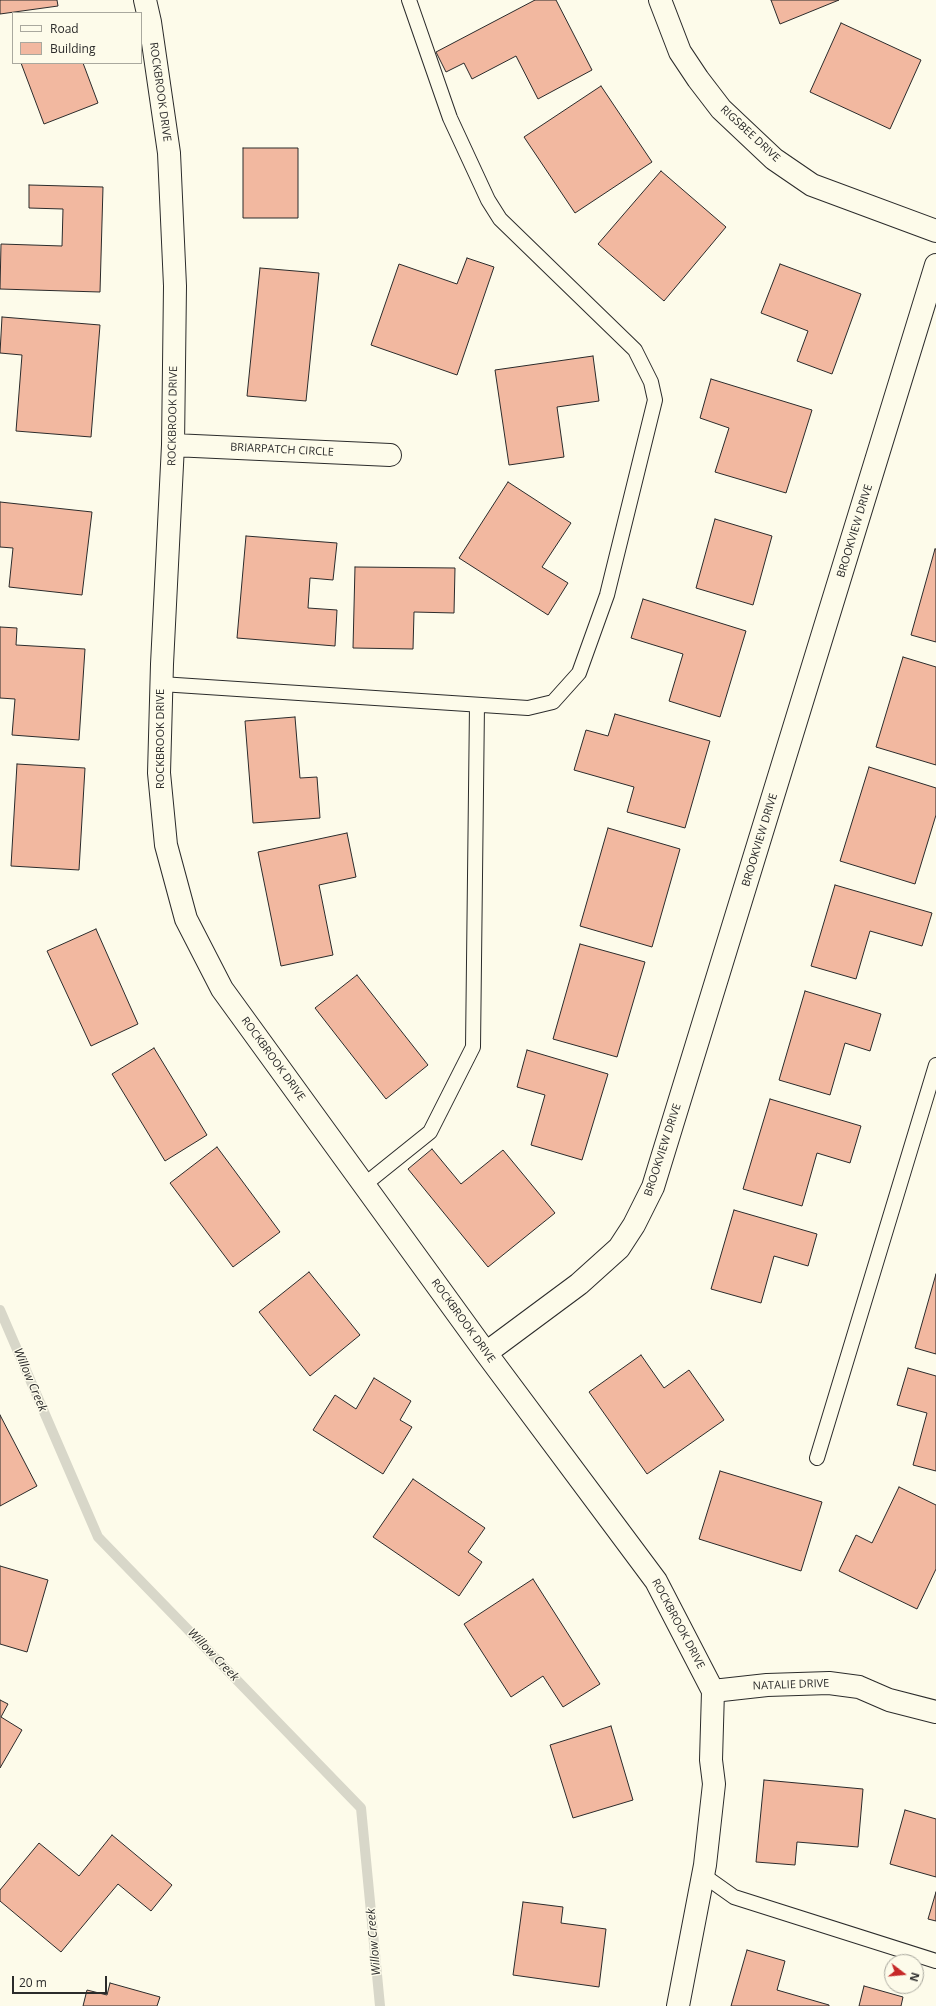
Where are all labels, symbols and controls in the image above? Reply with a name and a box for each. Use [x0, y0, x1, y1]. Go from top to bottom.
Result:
legend [12, 12, 142, 64]
text: Road [50, 20, 79, 37]
text: Building [50, 40, 95, 57]
street label: ROCKBROOK DRIVE [146, 42, 174, 142]
street label: RIGSBEE DRIVE [717, 103, 783, 165]
street label: ROCKBROOK DRIVE [166, 366, 180, 466]
street label: BRIARPATCH CIRCLE [230, 441, 334, 459]
street label: BROOKVIEW DRIVE [835, 483, 875, 579]
street label: ROCKBROOK DRIVE [154, 689, 168, 789]
street label: BROOKVIEW DRIVE [740, 792, 780, 888]
street label: ROCKBROOK DRIVE [238, 1015, 308, 1103]
street label: BROOKVIEW DRIVE [642, 1102, 684, 1198]
street label: ROCKBROOK DRIVE [428, 1277, 498, 1365]
water label: Willow Creek [10, 1346, 50, 1414]
street label: ROCKBROOK DRIVE [649, 1577, 707, 1671]
water label: Willow Creek [184, 1626, 242, 1684]
street label: NATALIE DRIVE [753, 1677, 829, 1693]
water label: Willow Creek [364, 1908, 384, 1976]
north arrow [884, 1954, 924, 1994]
scale bar [14, 1968, 109, 1994]
text: N [907, 1971, 924, 1984]
text: 20 m [19, 1974, 47, 1991]

